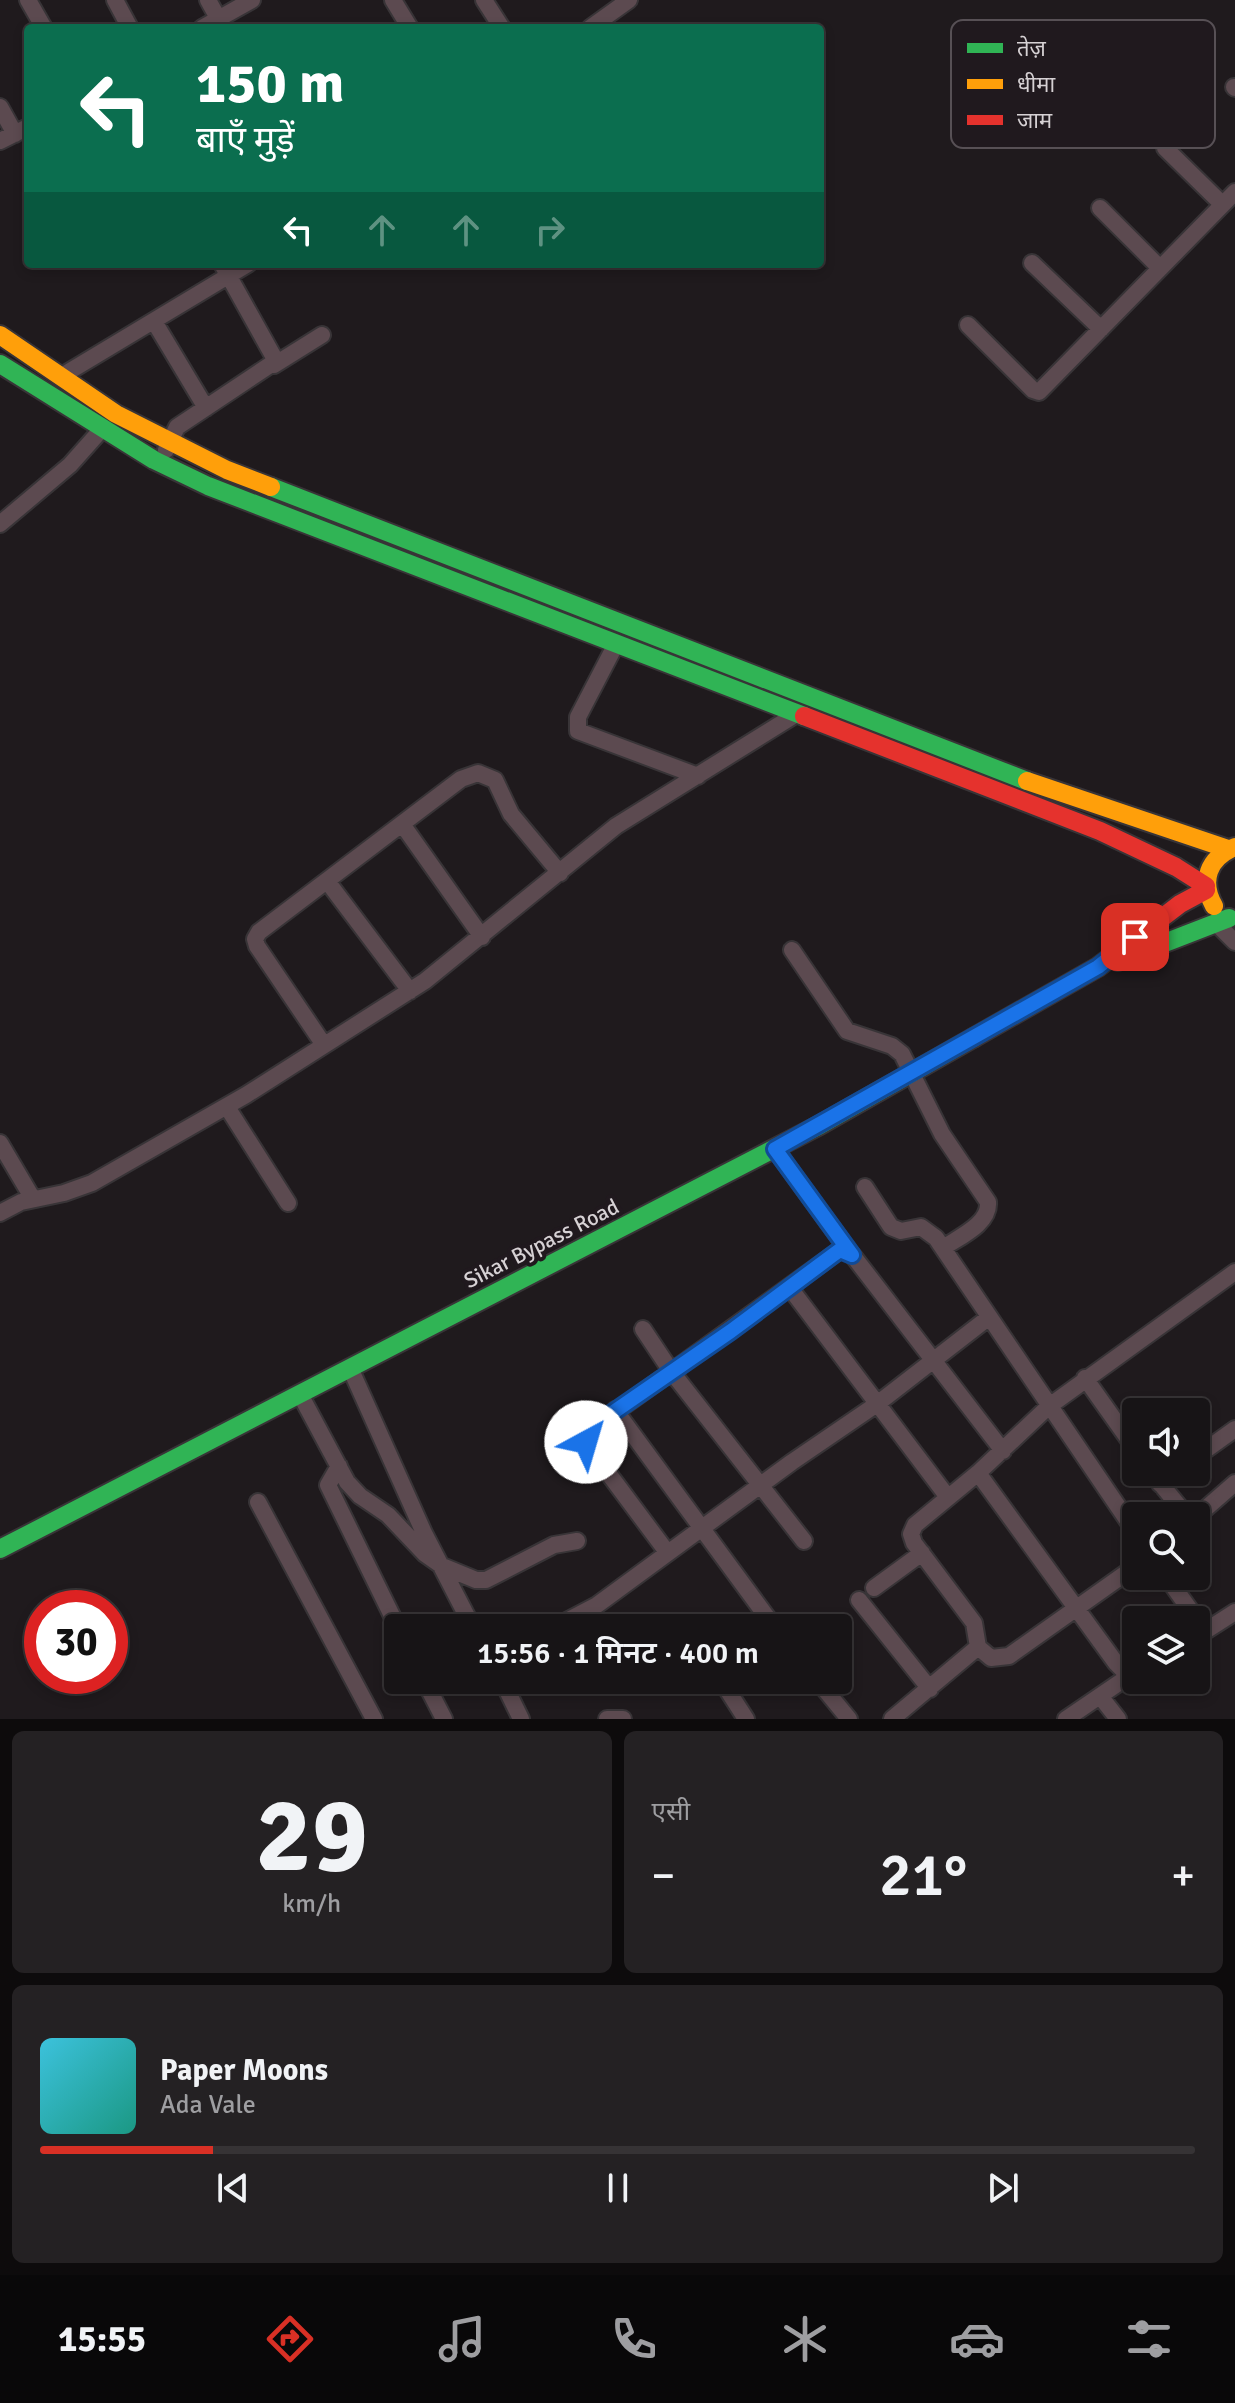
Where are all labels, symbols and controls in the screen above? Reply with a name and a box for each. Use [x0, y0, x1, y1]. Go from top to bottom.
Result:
legend [951, 20, 1215, 148]
text: तेज़ [1017, 35, 1047, 62]
text: 150 m [196, 49, 344, 118]
icon: left [64, 56, 168, 160]
text: धीमा [1017, 71, 1055, 98]
text: जाम [1017, 107, 1053, 134]
text: बाएँ मुड़ें [196, 118, 295, 163]
icon: left [276, 208, 320, 252]
icon: ahead [360, 208, 404, 252]
icon: ahead [444, 208, 488, 252]
icon: right [528, 208, 572, 252]
pin [1101, 903, 1169, 971]
icon: arrive [1113, 915, 1157, 959]
street label: Sikar Bypass Road [459, 1193, 623, 1294]
map controls [1122, 1398, 1210, 1694]
button: sound [1122, 1398, 1210, 1486]
position arrow [544, 1400, 628, 1484]
button: search [1122, 1502, 1210, 1590]
speed limit sign: 30 [24, 1590, 128, 1694]
button: layers [1122, 1606, 1210, 1694]
text: 15:56 · 1 मिनट · 400 m [477, 1635, 759, 1672]
text: 29 [256, 1772, 368, 1900]
text: एसी [652, 1796, 690, 1828]
text: 21° [879, 1839, 967, 1913]
text: − [652, 1849, 675, 1903]
text: + [1171, 1849, 1195, 1903]
text: km/h [282, 1888, 341, 1920]
text: Paper Moons [160, 2052, 328, 2089]
text: Ada Vale [160, 2089, 256, 2121]
icon: previous [211, 2166, 255, 2210]
icon: pause [596, 2166, 640, 2210]
icon: next [981, 2166, 1025, 2210]
icon: directions [262, 2311, 318, 2367]
icon: music [434, 2311, 490, 2367]
icon: phone [606, 2311, 662, 2367]
icon: climate [777, 2311, 833, 2367]
icon: car [949, 2311, 1005, 2367]
icon: filters [1121, 2311, 1177, 2367]
text: 15:55 [58, 2317, 146, 2362]

